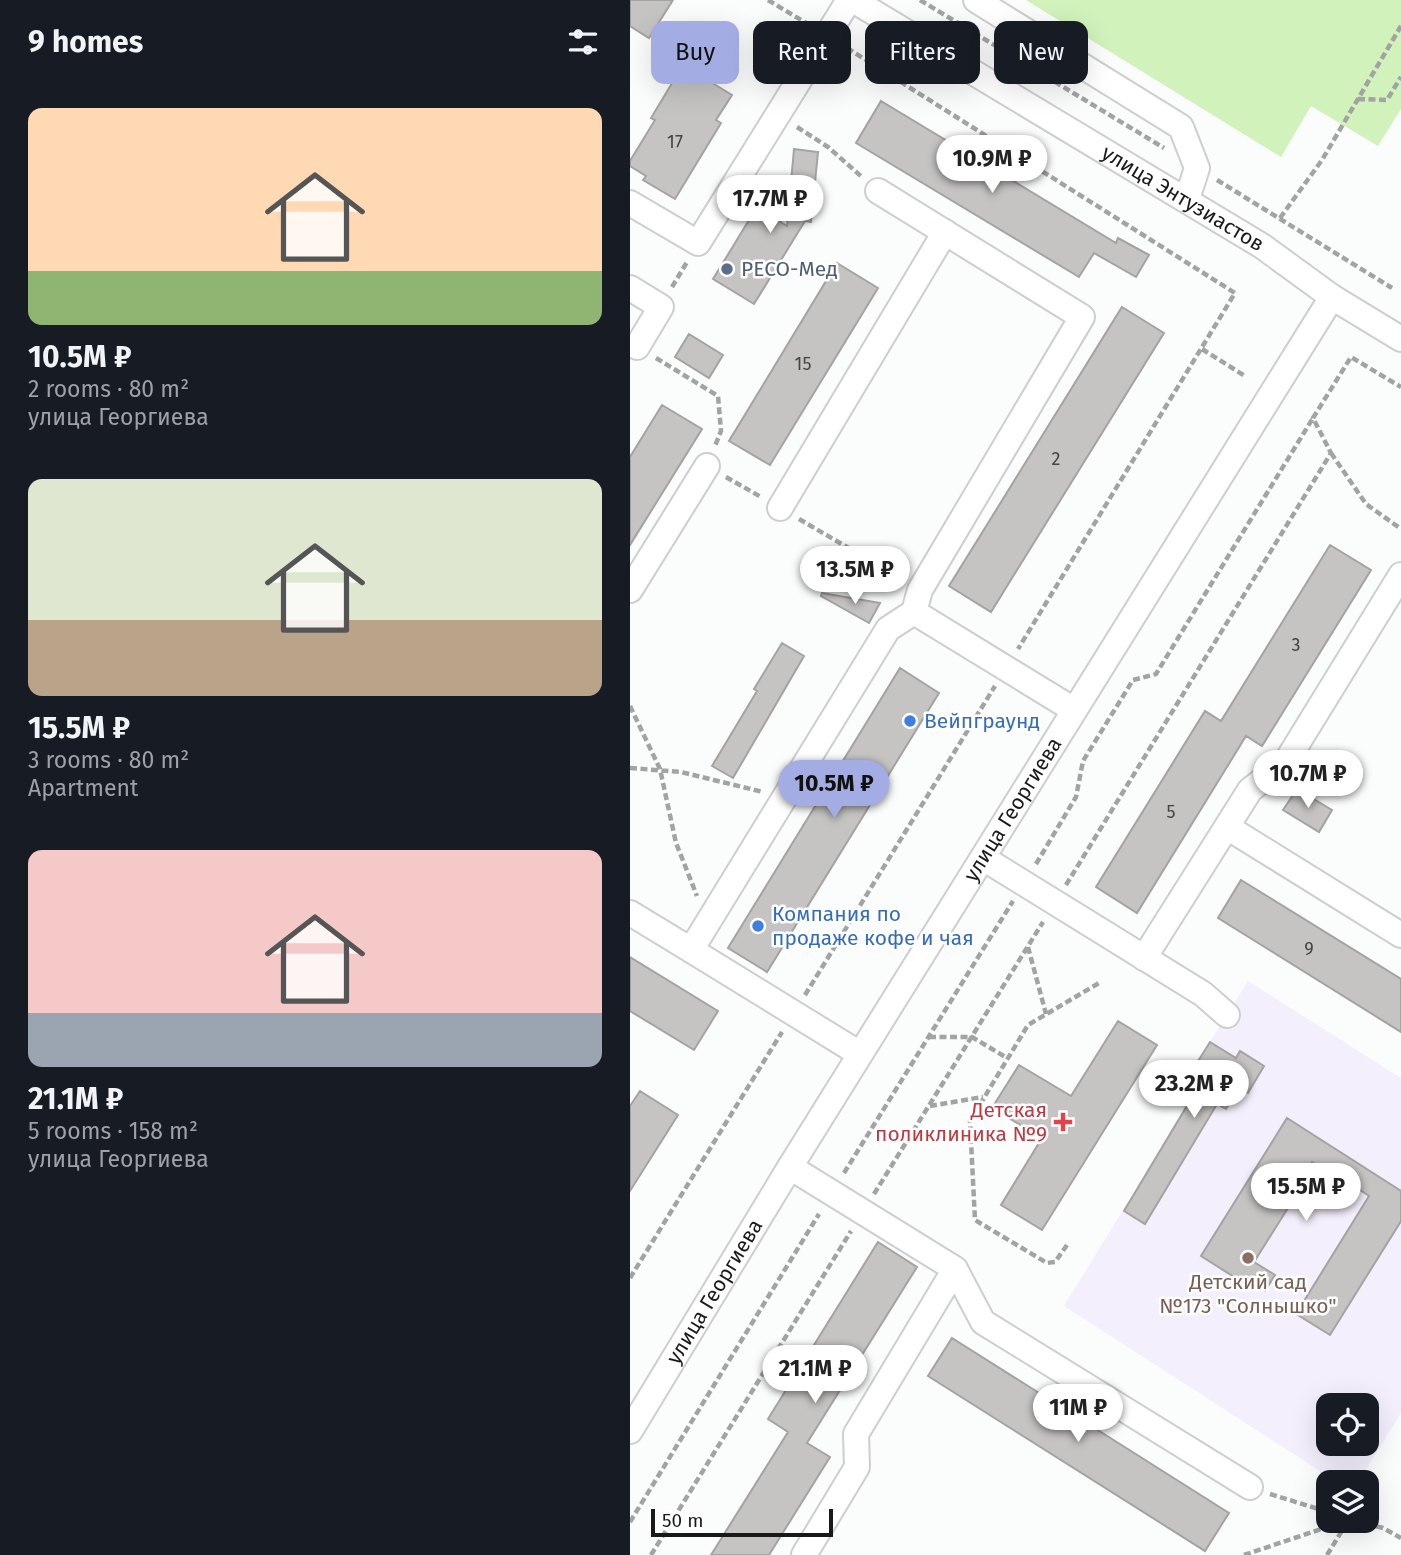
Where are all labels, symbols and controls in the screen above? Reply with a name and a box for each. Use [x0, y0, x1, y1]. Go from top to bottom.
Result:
chip: Buy [651, 21, 739, 84]
chip: Rent [753, 21, 851, 84]
chip: Filters [865, 21, 980, 84]
chip: New [994, 21, 1088, 84]
icon: filters [564, 23, 602, 61]
text: 9 homes [28, 24, 143, 60]
house number: 17 [667, 131, 683, 153]
pin: 10.9M ₽ [927, 136, 1057, 195]
street label: улица Энтузиастов [1097, 140, 1269, 257]
text: 10.9M ₽ [952, 144, 1032, 172]
icon: home [252, 154, 378, 280]
pin: 17.7M ₽ [705, 176, 835, 235]
text: 17.7M ₽ [733, 184, 807, 212]
place label: РЕСО-Мед [741, 256, 838, 282]
marker: РЕСО-Мед [719, 261, 735, 277]
text: 10.5M ₽ [28, 339, 132, 375]
house number: 15 [795, 353, 811, 375]
text: 2 rooms · 80 m² [28, 375, 189, 403]
text: улица Георгиева [28, 403, 209, 431]
house number: 2 [1052, 448, 1061, 470]
icon: home [252, 525, 378, 651]
pin: 13.5M ₽ [790, 546, 920, 606]
text: 13.5M ₽ [816, 555, 894, 583]
house number: 3 [1292, 634, 1300, 656]
place label: Вейпграунд [924, 708, 1040, 734]
text: 15.5M ₽ [28, 710, 130, 746]
marker: Вейпграунд [902, 713, 918, 729]
street label: улица Георгиева [958, 732, 1067, 886]
text: 3 rooms · 80 m² [28, 746, 189, 774]
pin: 10.7M ₽ [1243, 750, 1373, 810]
text: 10.7M ₽ [1269, 759, 1347, 787]
pin: 10.5M ₽ [769, 760, 899, 820]
text: 10.5M ₽ [794, 769, 874, 797]
text: Apartment [28, 774, 138, 802]
house number: 5 [1166, 801, 1176, 823]
icon: home [252, 896, 378, 1022]
place label: Компания по продаже кофе и чая [772, 901, 974, 951]
marker: Компания по продаже кофе и чая [750, 918, 766, 934]
house number: 9 [1304, 938, 1314, 960]
pin: 23.2M ₽ [1129, 1060, 1259, 1120]
text: 23.2M ₽ [1155, 1069, 1233, 1097]
text: 21.1M ₽ [28, 1081, 123, 1117]
place label: Детская поликлиника №9 [875, 1097, 1047, 1147]
marker: Детская поликлиника №9 [1053, 1112, 1073, 1132]
text: 5 rooms · 158 m² [28, 1117, 198, 1145]
text: улица Георгиева [28, 1145, 209, 1173]
pin: 15.5M ₽ [1241, 1164, 1371, 1223]
text: 15.5M ₽ [1267, 1172, 1345, 1200]
street label: улица Георгиева [661, 1214, 768, 1369]
marker: Детский сад №173 "Солнышко" [1240, 1250, 1256, 1266]
place label: Детский сад №173 "Солнышко" [1159, 1269, 1337, 1319]
pin: 21.1M ₽ [750, 1346, 880, 1405]
text: 21.1M ₽ [778, 1354, 852, 1382]
pin: 11M ₽ [1029, 1384, 1127, 1444]
text: 11M ₽ [1049, 1393, 1107, 1421]
map controls [1316, 1393, 1379, 1533]
button: locate [1316, 1393, 1379, 1456]
button: layers [1316, 1470, 1379, 1533]
scale bar [651, 1506, 833, 1538]
text: 50 m [662, 1509, 703, 1532]

